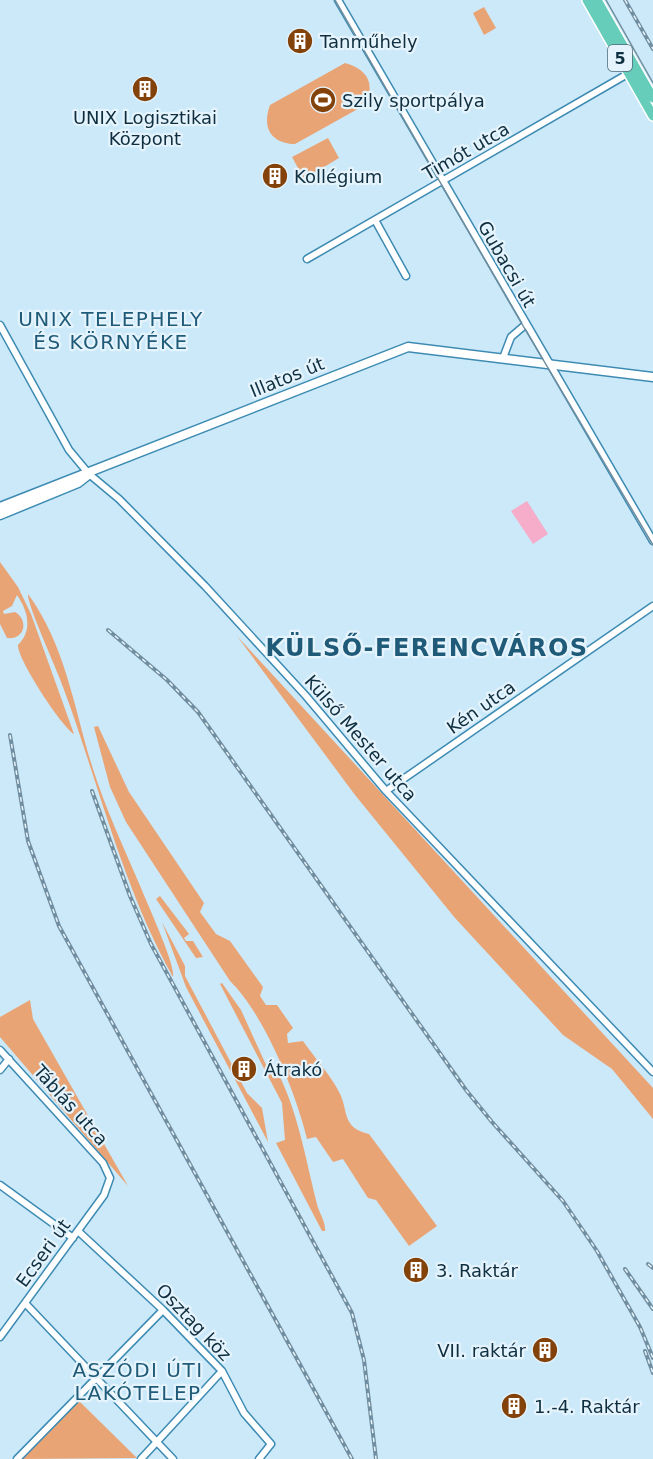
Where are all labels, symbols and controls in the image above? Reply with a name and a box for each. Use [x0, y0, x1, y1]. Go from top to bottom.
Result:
building icon: Tanműhely [285, 26, 315, 56]
place label: Tanműhely [319, 31, 418, 52]
road number: 5 [608, 45, 632, 71]
building icon: UNIX Logisztikai Központ [130, 74, 160, 104]
sports icon: Szily sportpálya [308, 85, 338, 115]
place label: Szily sportpálya [342, 90, 485, 111]
place label: UNIX Logisztikai Központ [73, 107, 217, 149]
street label: Timót utca [418, 118, 513, 185]
building icon: Kollégium [260, 161, 290, 191]
place label: Kollégium [294, 166, 382, 187]
street label: Gubacsi út [474, 217, 540, 311]
district label: UNIX TELEPHELY ÉS KÖRNYÉKE [18, 307, 204, 354]
street label: Illatos út [247, 353, 327, 401]
district label: KÜLSŐ-FERENCVÁROS [265, 632, 589, 662]
street label: Külső Mester utca [301, 671, 421, 805]
street label: Kén utca [443, 676, 519, 738]
building icon: Átrakó [229, 1054, 259, 1084]
place label: Átrakó [264, 1059, 322, 1080]
street label: Táblás utca [29, 1060, 113, 1150]
street label: Ecseri út [11, 1215, 75, 1291]
building icon: 3. Raktár [401, 1255, 431, 1285]
place label: 3. Raktár [436, 1260, 519, 1281]
street label: Osztag köz [152, 1279, 236, 1365]
building icon: VII. raktár [530, 1335, 560, 1365]
place label: VII. raktár [437, 1340, 527, 1361]
district label: ASZÓDI ÚTI LAKÓTELEP [72, 1358, 204, 1405]
building icon: 1.-4. Raktár [499, 1391, 529, 1421]
place label: 1.-4. Raktár [534, 1396, 640, 1417]

